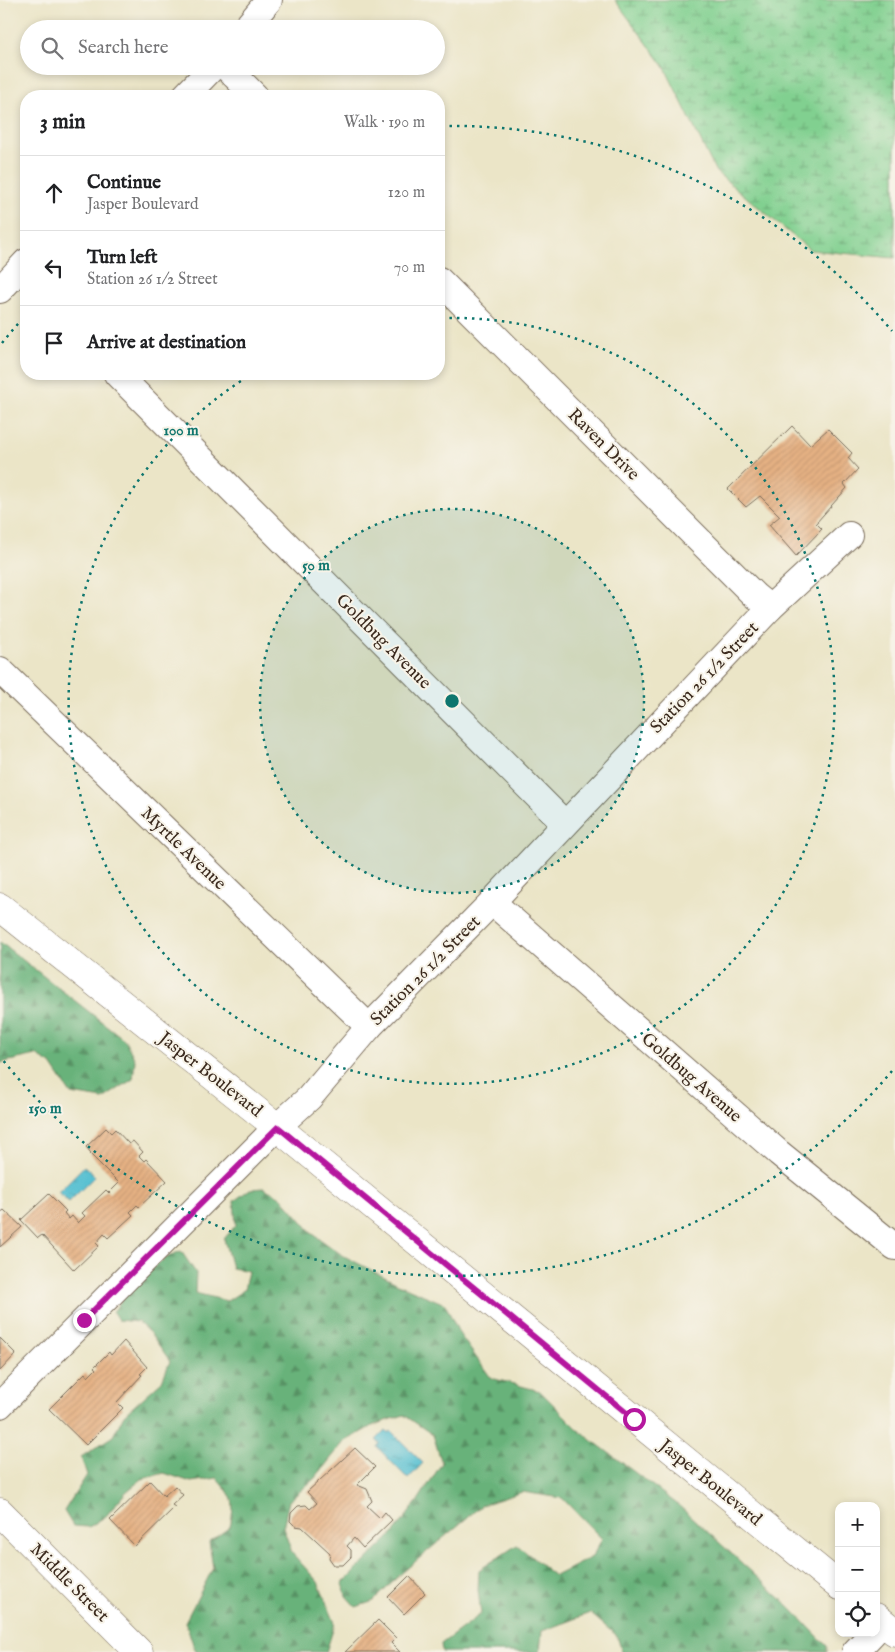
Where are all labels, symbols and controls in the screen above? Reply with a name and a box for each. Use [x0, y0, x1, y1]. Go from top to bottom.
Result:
search box [20, 20, 445, 75]
icon: search [38, 34, 66, 62]
text: Search here [78, 36, 169, 60]
text: 3 min [40, 109, 85, 136]
text: Walk · 190 m [344, 113, 425, 133]
text: Continue [87, 171, 161, 195]
icon: ahead [40, 179, 68, 207]
text: 120 m [388, 183, 425, 203]
text: Jasper Boulevard [87, 195, 199, 215]
text: Turn left [87, 246, 158, 270]
icon: left [40, 254, 68, 282]
text: 70 m [394, 258, 425, 278]
text: Station 26 1/2 Street [87, 270, 218, 290]
icon: arrive [40, 329, 68, 357]
text: Arrive at destination [87, 331, 246, 355]
street label: Raven Drive [562, 404, 644, 486]
text: 100 m [163, 421, 199, 440]
text: 50 m [302, 556, 330, 575]
street label: Goldbug Avenue [330, 589, 436, 695]
street label: Station 26 1/2 Street [646, 617, 764, 739]
centre of rings [443, 692, 461, 710]
street label: Myrtle Avenue [135, 803, 231, 896]
street label: Station 26 1/2 Street [366, 911, 486, 1031]
street label: Jasper Boulevard [152, 1026, 267, 1123]
street label: Goldbug Avenue [636, 1028, 746, 1128]
text: 150 m [28, 1099, 62, 1118]
route end [73, 1309, 96, 1332]
route start [623, 1408, 646, 1431]
street label: Jasper Boulevard [653, 1433, 766, 1532]
map controls [835, 1502, 880, 1637]
button: + [835, 1502, 880, 1547]
street label: Middle Street [25, 1539, 113, 1627]
button: − [835, 1547, 880, 1592]
button: locate [835, 1592, 880, 1637]

